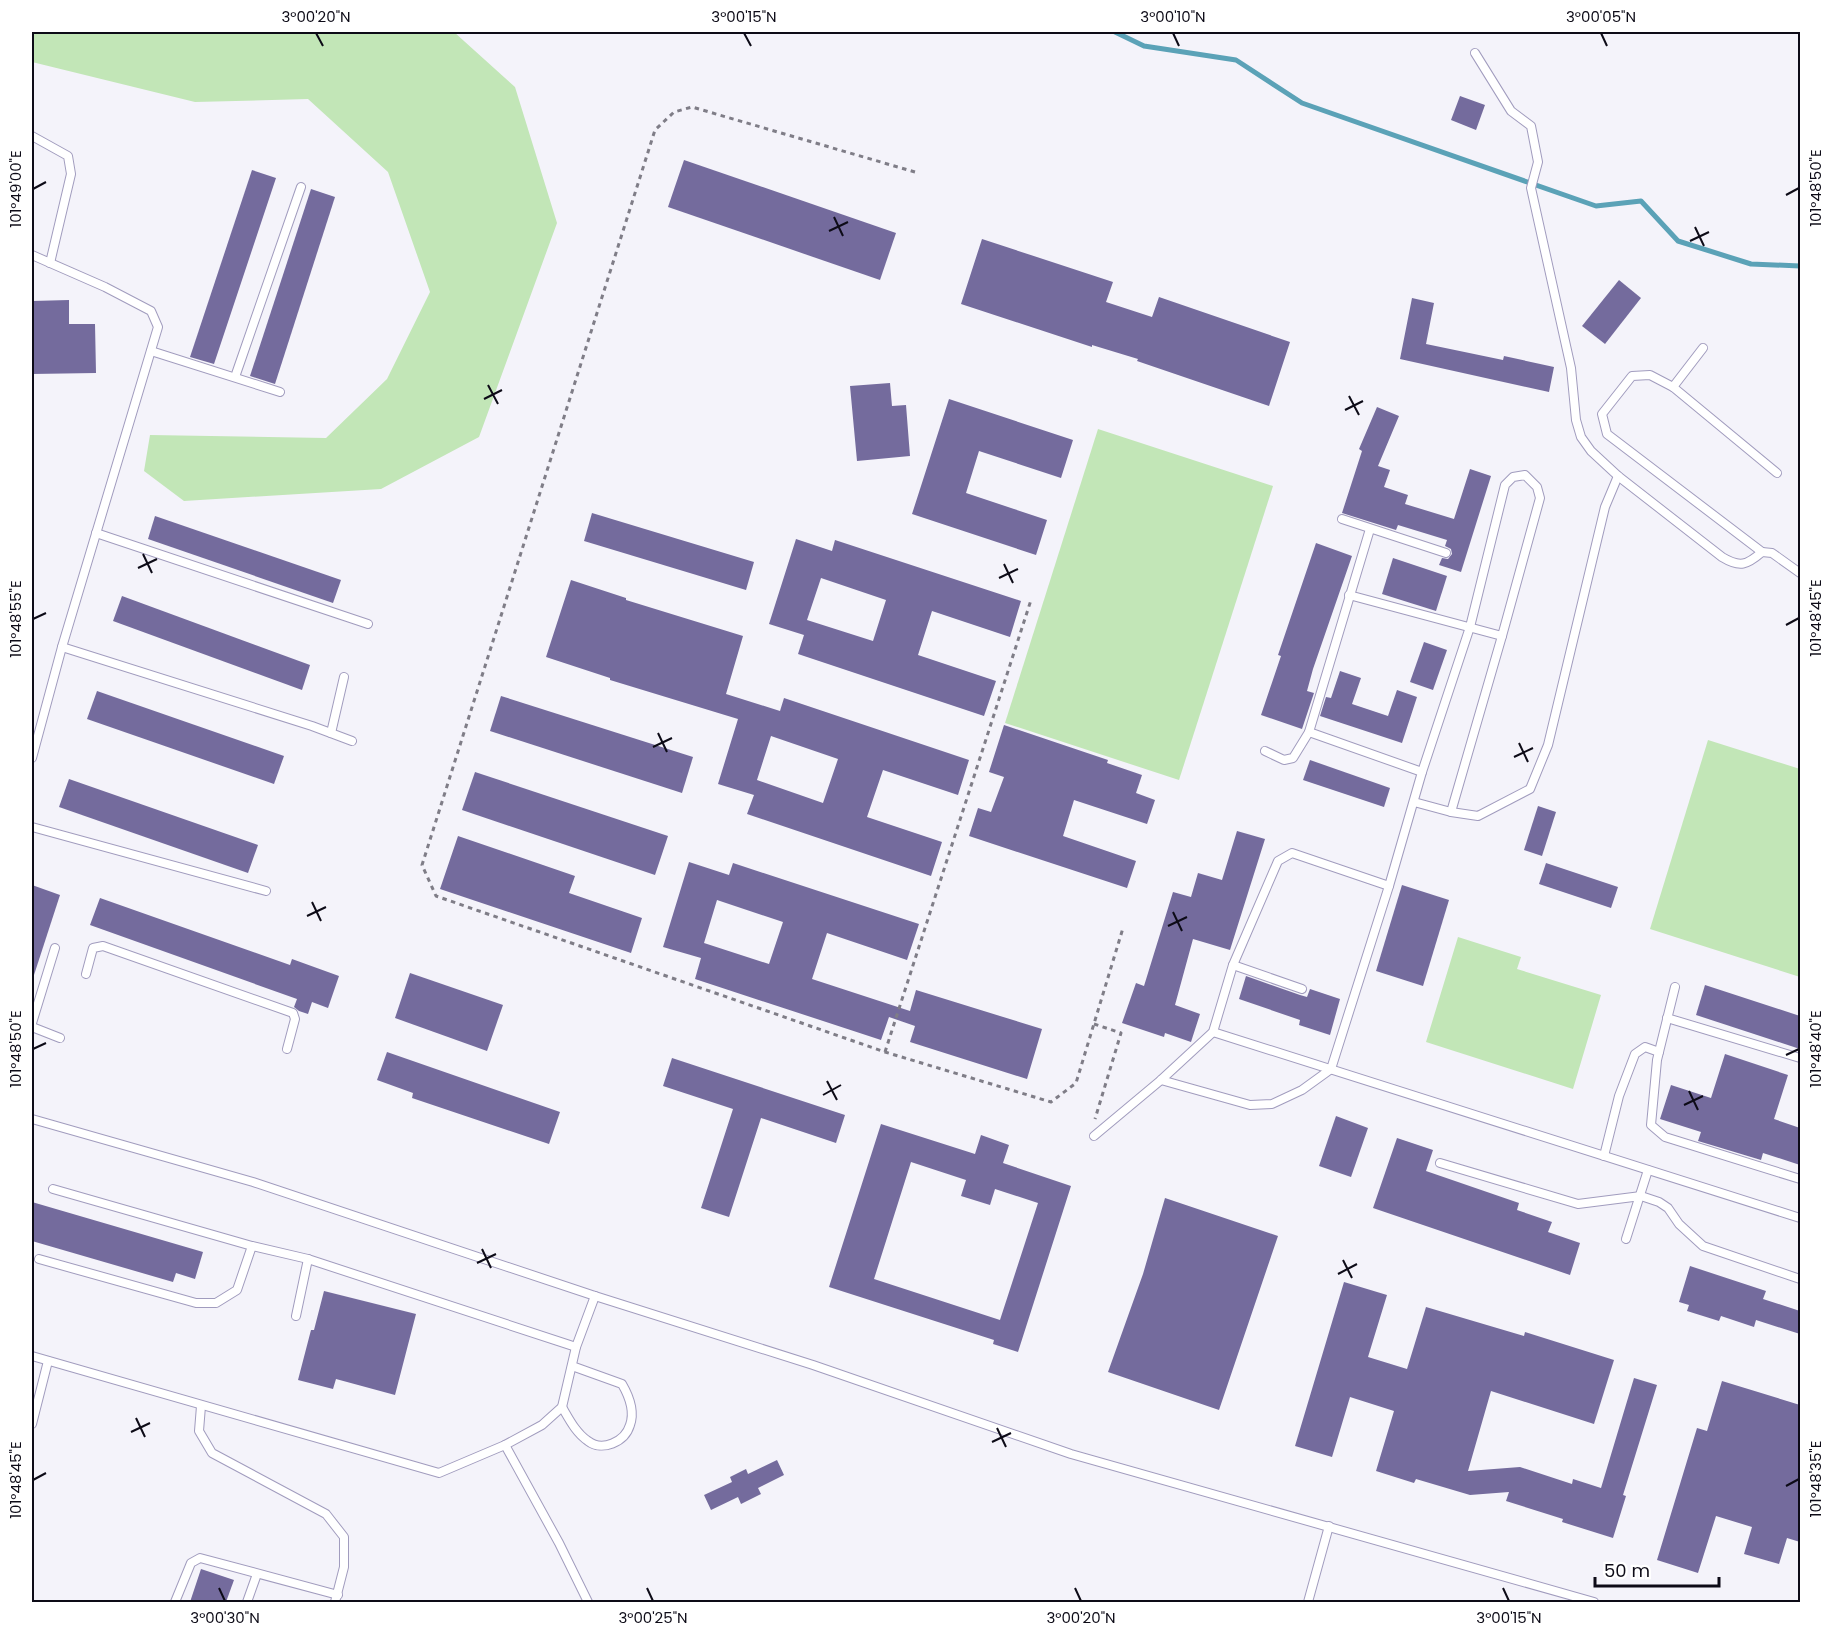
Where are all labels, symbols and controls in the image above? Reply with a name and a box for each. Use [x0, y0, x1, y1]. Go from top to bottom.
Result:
text: 3°00'20"N [281, 6, 351, 27]
text: 3°00'15"N [711, 6, 777, 27]
text: 3°00'10"N [1140, 6, 1206, 27]
text: 3°00'05"N [1566, 6, 1636, 27]
text: 101°48'50"E [1805, 149, 1826, 227]
text: 101°49'00"E [5, 150, 26, 228]
text: 101°48'45"E [1805, 579, 1826, 657]
text: 101°48'55"E [5, 580, 26, 658]
text: 101°48'50"E [5, 1010, 26, 1088]
text: 101°48'40"E [1805, 1010, 1826, 1088]
text: 101°48'45"E [5, 1441, 26, 1519]
text: 101°48'35"E [1805, 1441, 1826, 1517]
scale bar [1595, 1550, 1720, 1588]
text: 50 m [1604, 1558, 1650, 1583]
text: 3°00'30"N [190, 1607, 260, 1628]
text: 3°00'25"N [618, 1607, 688, 1628]
text: 3°00'20"N [1046, 1607, 1116, 1628]
text: 3°00'15"N [1476, 1607, 1542, 1628]

